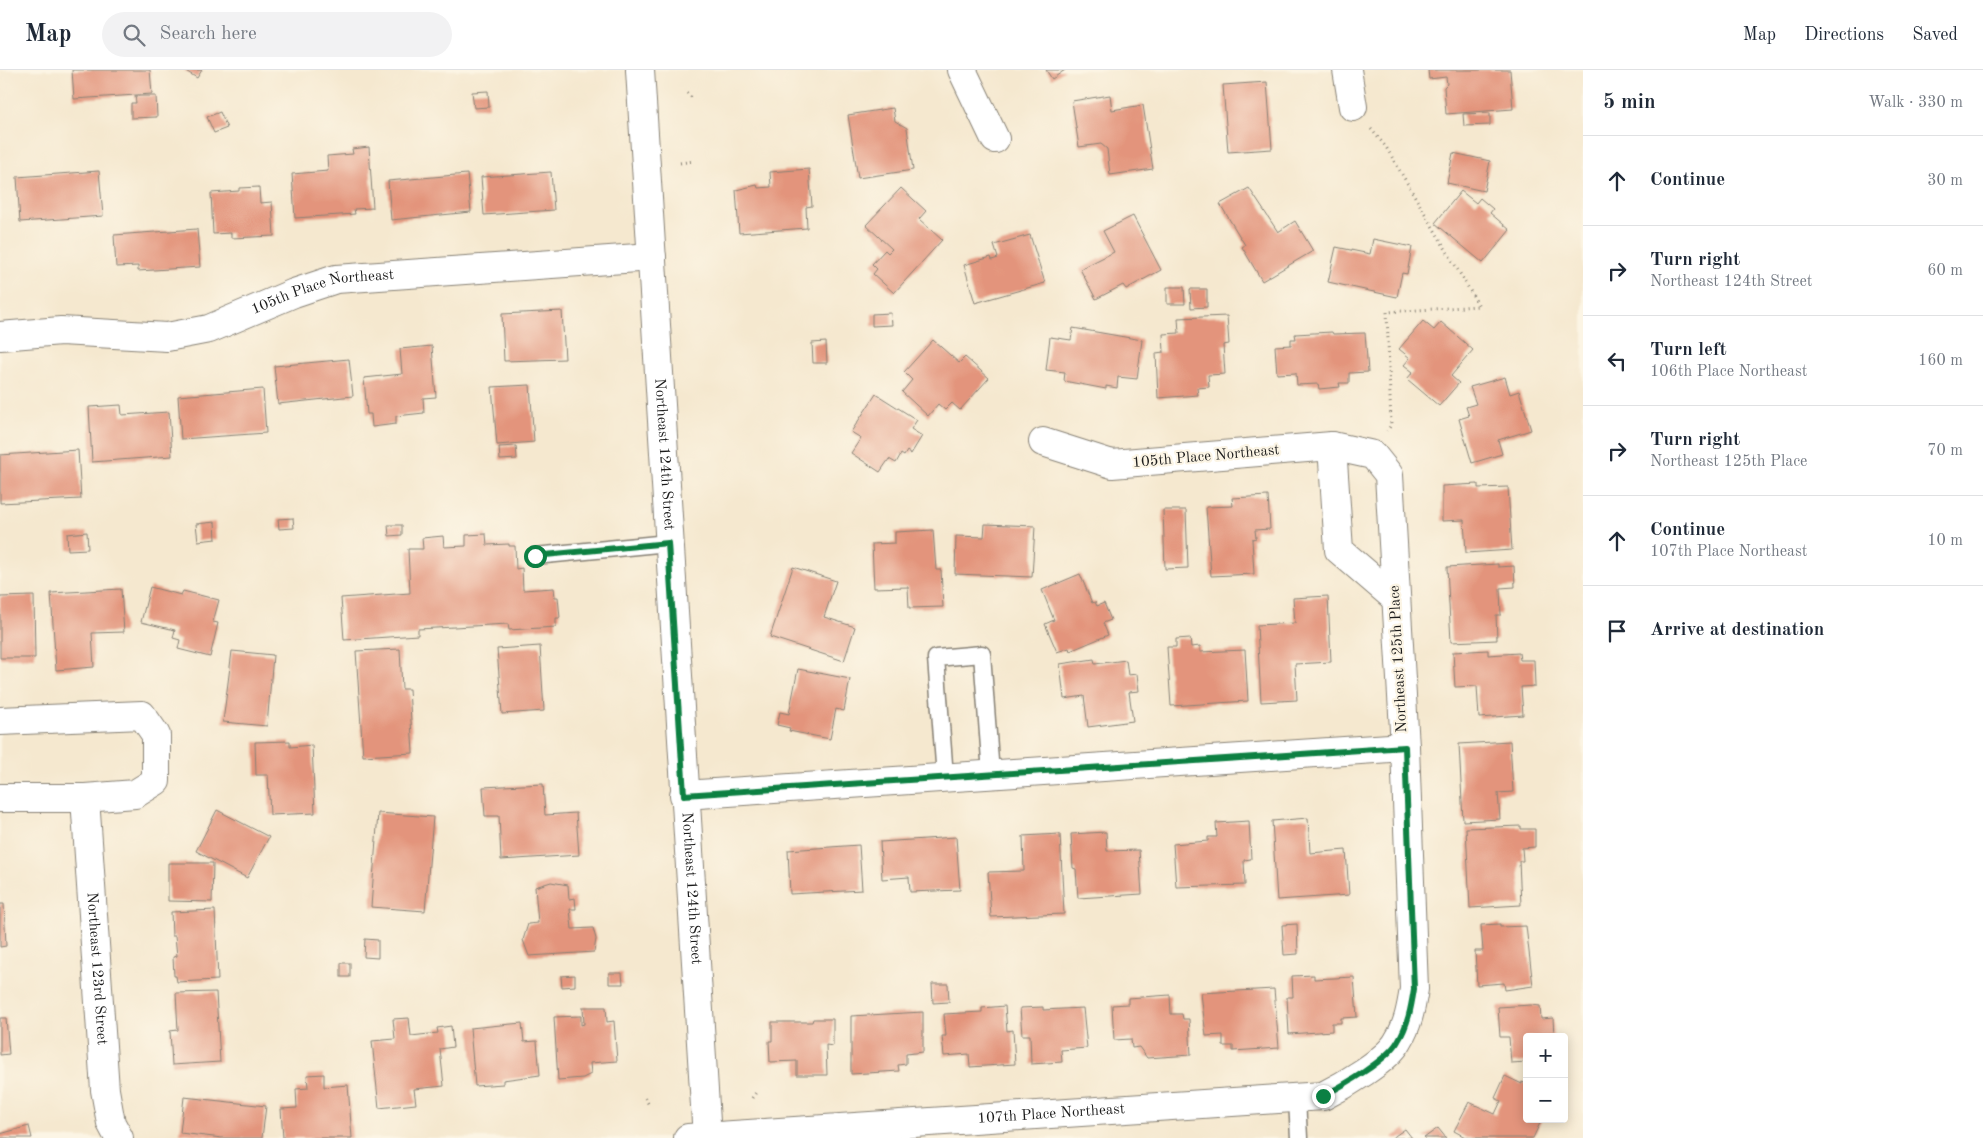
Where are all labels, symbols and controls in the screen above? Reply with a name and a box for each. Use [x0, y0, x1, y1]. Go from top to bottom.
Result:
search box [102, 12, 452, 57]
icon: search [120, 21, 148, 49]
text: Map [25, 23, 72, 47]
text: Search here [160, 25, 257, 44]
text: Map [1743, 26, 1776, 44]
text: Directions [1804, 26, 1884, 44]
text: Saved [1912, 26, 1958, 44]
text: 5 min [1603, 92, 1656, 113]
text: Walk · 330 m [1868, 95, 1963, 111]
icon: ahead [1603, 167, 1631, 195]
text: Continue [1650, 171, 1725, 190]
text: 30 m [1927, 173, 1963, 189]
text: Turn right [1650, 251, 1740, 270]
icon: right [1603, 257, 1631, 285]
text: 60 m [1927, 263, 1963, 279]
street label: 105th Place Northeast [249, 267, 395, 318]
text: Northeast 124th Street [1650, 274, 1812, 290]
text: Turn left [1650, 341, 1727, 360]
icon: left [1603, 347, 1631, 375]
text: 160 m [1918, 353, 1963, 369]
text: 106th Place Northeast [1650, 364, 1807, 380]
street label: Northeast 124th Street [652, 378, 676, 531]
text: Turn right [1650, 431, 1740, 450]
icon: right [1603, 437, 1631, 465]
street label: 105th Place Northeast [1132, 443, 1280, 471]
text: 70 m [1927, 443, 1963, 459]
text: Northeast 125th Place [1650, 454, 1807, 470]
text: Continue [1650, 521, 1725, 540]
icon: ahead [1603, 527, 1631, 555]
text: 10 m [1927, 533, 1963, 549]
text: 107th Place Northeast [1650, 544, 1807, 560]
route start [524, 545, 547, 568]
street label: Northeast 125th Place [1388, 585, 1410, 733]
icon: arrive [1603, 617, 1631, 645]
text: Arrive at destination [1650, 621, 1824, 640]
street label: Northeast 124th Street [679, 812, 704, 965]
street label: Northeast 123rd Street [84, 892, 109, 1045]
map controls [1523, 1033, 1568, 1123]
button: + [1523, 1033, 1568, 1078]
button: − [1523, 1078, 1568, 1123]
route end [1312, 1085, 1335, 1108]
street label: 107th Place Northeast [977, 1102, 1125, 1126]

